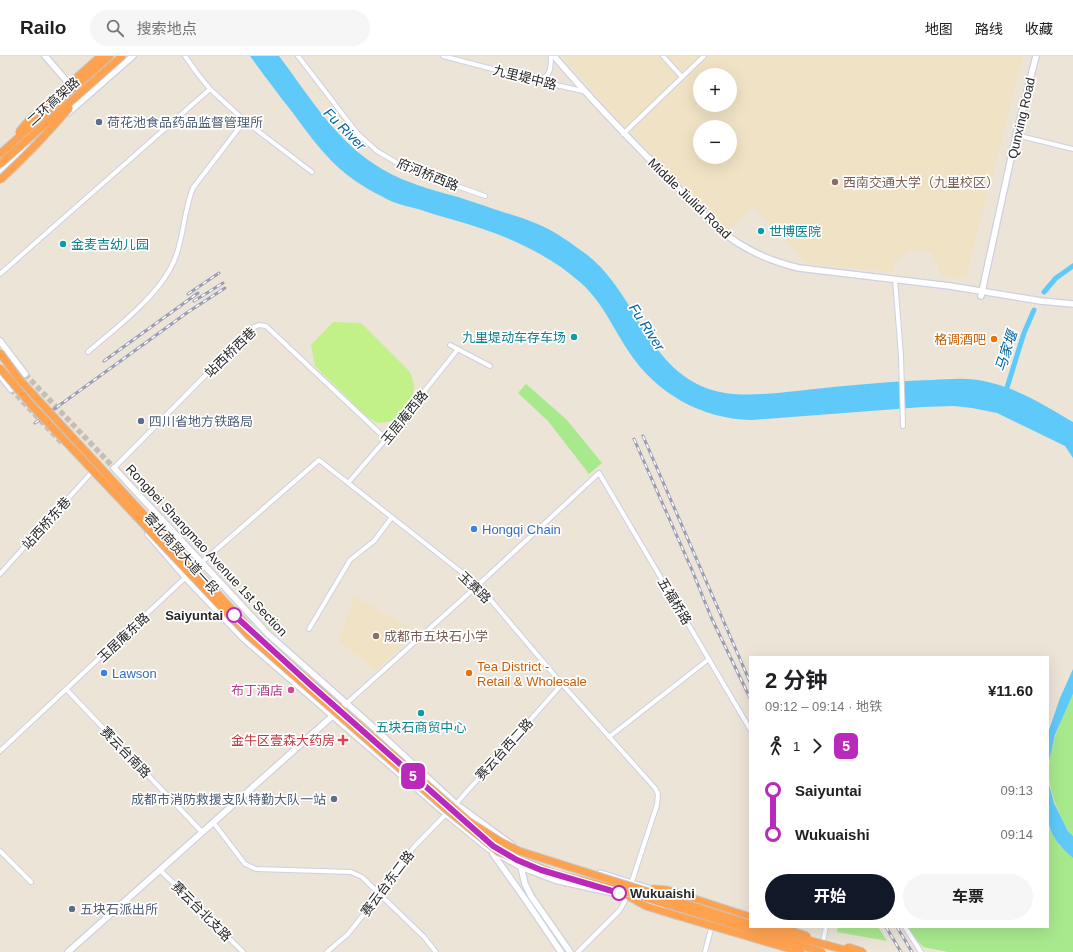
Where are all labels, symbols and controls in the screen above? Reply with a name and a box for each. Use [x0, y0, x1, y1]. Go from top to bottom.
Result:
search box [90, 10, 370, 46]
text: Railo [20, 17, 66, 38]
icon: search [104, 17, 126, 39]
text: 搜索地点 [136, 20, 196, 37]
text: 地图 [925, 21, 953, 37]
text: 路线 [975, 21, 1003, 37]
text: 收藏 [1025, 21, 1053, 37]
street label: 九里堤中路 [492, 62, 558, 93]
map controls [693, 68, 737, 164]
button: + [693, 68, 737, 112]
street label: 二环高架路 [24, 74, 83, 129]
street label: Qunxing Road [1005, 76, 1038, 160]
water label: Fu River [321, 105, 370, 154]
place label: 荷花池食品药品监督管理所 [107, 115, 263, 130]
marker: 荷花池食品药品监督管理所 [94, 117, 104, 127]
button: − [693, 120, 737, 164]
street label: 府河桥西路 [395, 155, 461, 194]
street label: Middle Jiulidi Road [645, 155, 734, 242]
place label: 西南交通大学（九里校区） [843, 175, 999, 190]
marker: 西南交通大学（九里校区） [830, 177, 840, 187]
place label: 世博医院 [769, 224, 821, 239]
marker: 世博医院 [756, 226, 766, 236]
place label: 金麦吉幼儿园 [71, 237, 149, 252]
marker: 金麦吉幼儿园 [58, 239, 68, 249]
water label: Fu River [626, 300, 669, 355]
street label: 站西桥西巷 [202, 324, 259, 380]
water label: 马家堰 [992, 327, 1021, 373]
place label: 九里堤动车存车场 [462, 330, 566, 345]
marker: 九里堤动车存车场 [569, 332, 579, 342]
place label: 格调酒吧 [934, 332, 986, 347]
marker: 格调酒吧 [989, 334, 999, 344]
street label: 玉居庵西路 [378, 387, 431, 447]
place label: 四川省地方铁路局 [149, 414, 253, 429]
marker: 四川省地方铁路局 [136, 416, 146, 426]
street label: Rongbei Shangmao Avenue 1st Section [123, 461, 290, 639]
street label: 站西桥东巷 [19, 494, 74, 553]
street label: 蓉北商贸大道一段 [141, 510, 222, 597]
place label: Hongqi Chain [482, 522, 561, 537]
marker: Hongqi Chain [469, 524, 479, 534]
street label: 玉赛路 [455, 568, 494, 606]
street label: 五福桥路 [655, 575, 694, 627]
marker: Saiyuntai [226, 607, 242, 623]
place label: Saiyuntai [165, 608, 223, 623]
street label: 玉居庵东路 [94, 610, 152, 665]
place label: 成都市五块石小学 [384, 629, 488, 644]
marker: 成都市五块石小学 [371, 631, 381, 641]
place label: Tea District - Retail & Wholesale [477, 659, 587, 689]
place label: Lawson [112, 666, 157, 681]
marker: Lawson [99, 668, 109, 678]
marker: Tea District - Retail & Wholesale [464, 668, 474, 678]
text: 2 分钟 [765, 668, 827, 693]
text: ¥11.60 [988, 682, 1033, 699]
place label: 布丁酒店 [231, 683, 283, 698]
marker: 布丁酒店 [286, 685, 296, 695]
text: 09:12 – 09:14 · 地铁 [765, 699, 882, 714]
marker: 五块石商贸中心 [416, 708, 426, 718]
street label: 赛云台西二路 [473, 715, 536, 783]
place label: 五块石商贸中心 [375, 720, 467, 735]
street label: 赛云台南路 [98, 724, 154, 781]
place label: 金牛区壹森大药房 [231, 733, 335, 748]
marker: 金牛区壹森大药房 [338, 735, 348, 745]
icon: walk [765, 735, 787, 757]
icon: forward [806, 735, 828, 757]
text: 5 [842, 738, 850, 754]
text: 1 [793, 739, 800, 754]
line badge: 5 [400, 763, 426, 789]
text: 5 [409, 768, 417, 784]
text: Saiyuntai [795, 782, 862, 799]
text: 09:13 [1000, 783, 1033, 798]
place label: 成都市消防救援支队特勤大队一站 [131, 792, 326, 807]
marker: 成都市消防救援支队特勤大队一站 [329, 794, 339, 804]
text: Wukuaishi [795, 826, 870, 843]
text: 09:14 [1000, 827, 1033, 842]
street label: 赛云台东二路 [358, 848, 417, 919]
button: 开始 [765, 874, 895, 920]
button: 车票 [903, 874, 1033, 920]
street label: 赛云台北支路 [169, 878, 235, 944]
marker: Wukuaishi [611, 885, 627, 901]
place label: Wukuaishi [630, 886, 695, 901]
place label: 五块石派出所 [80, 902, 158, 917]
marker: 五块石派出所 [67, 904, 77, 914]

